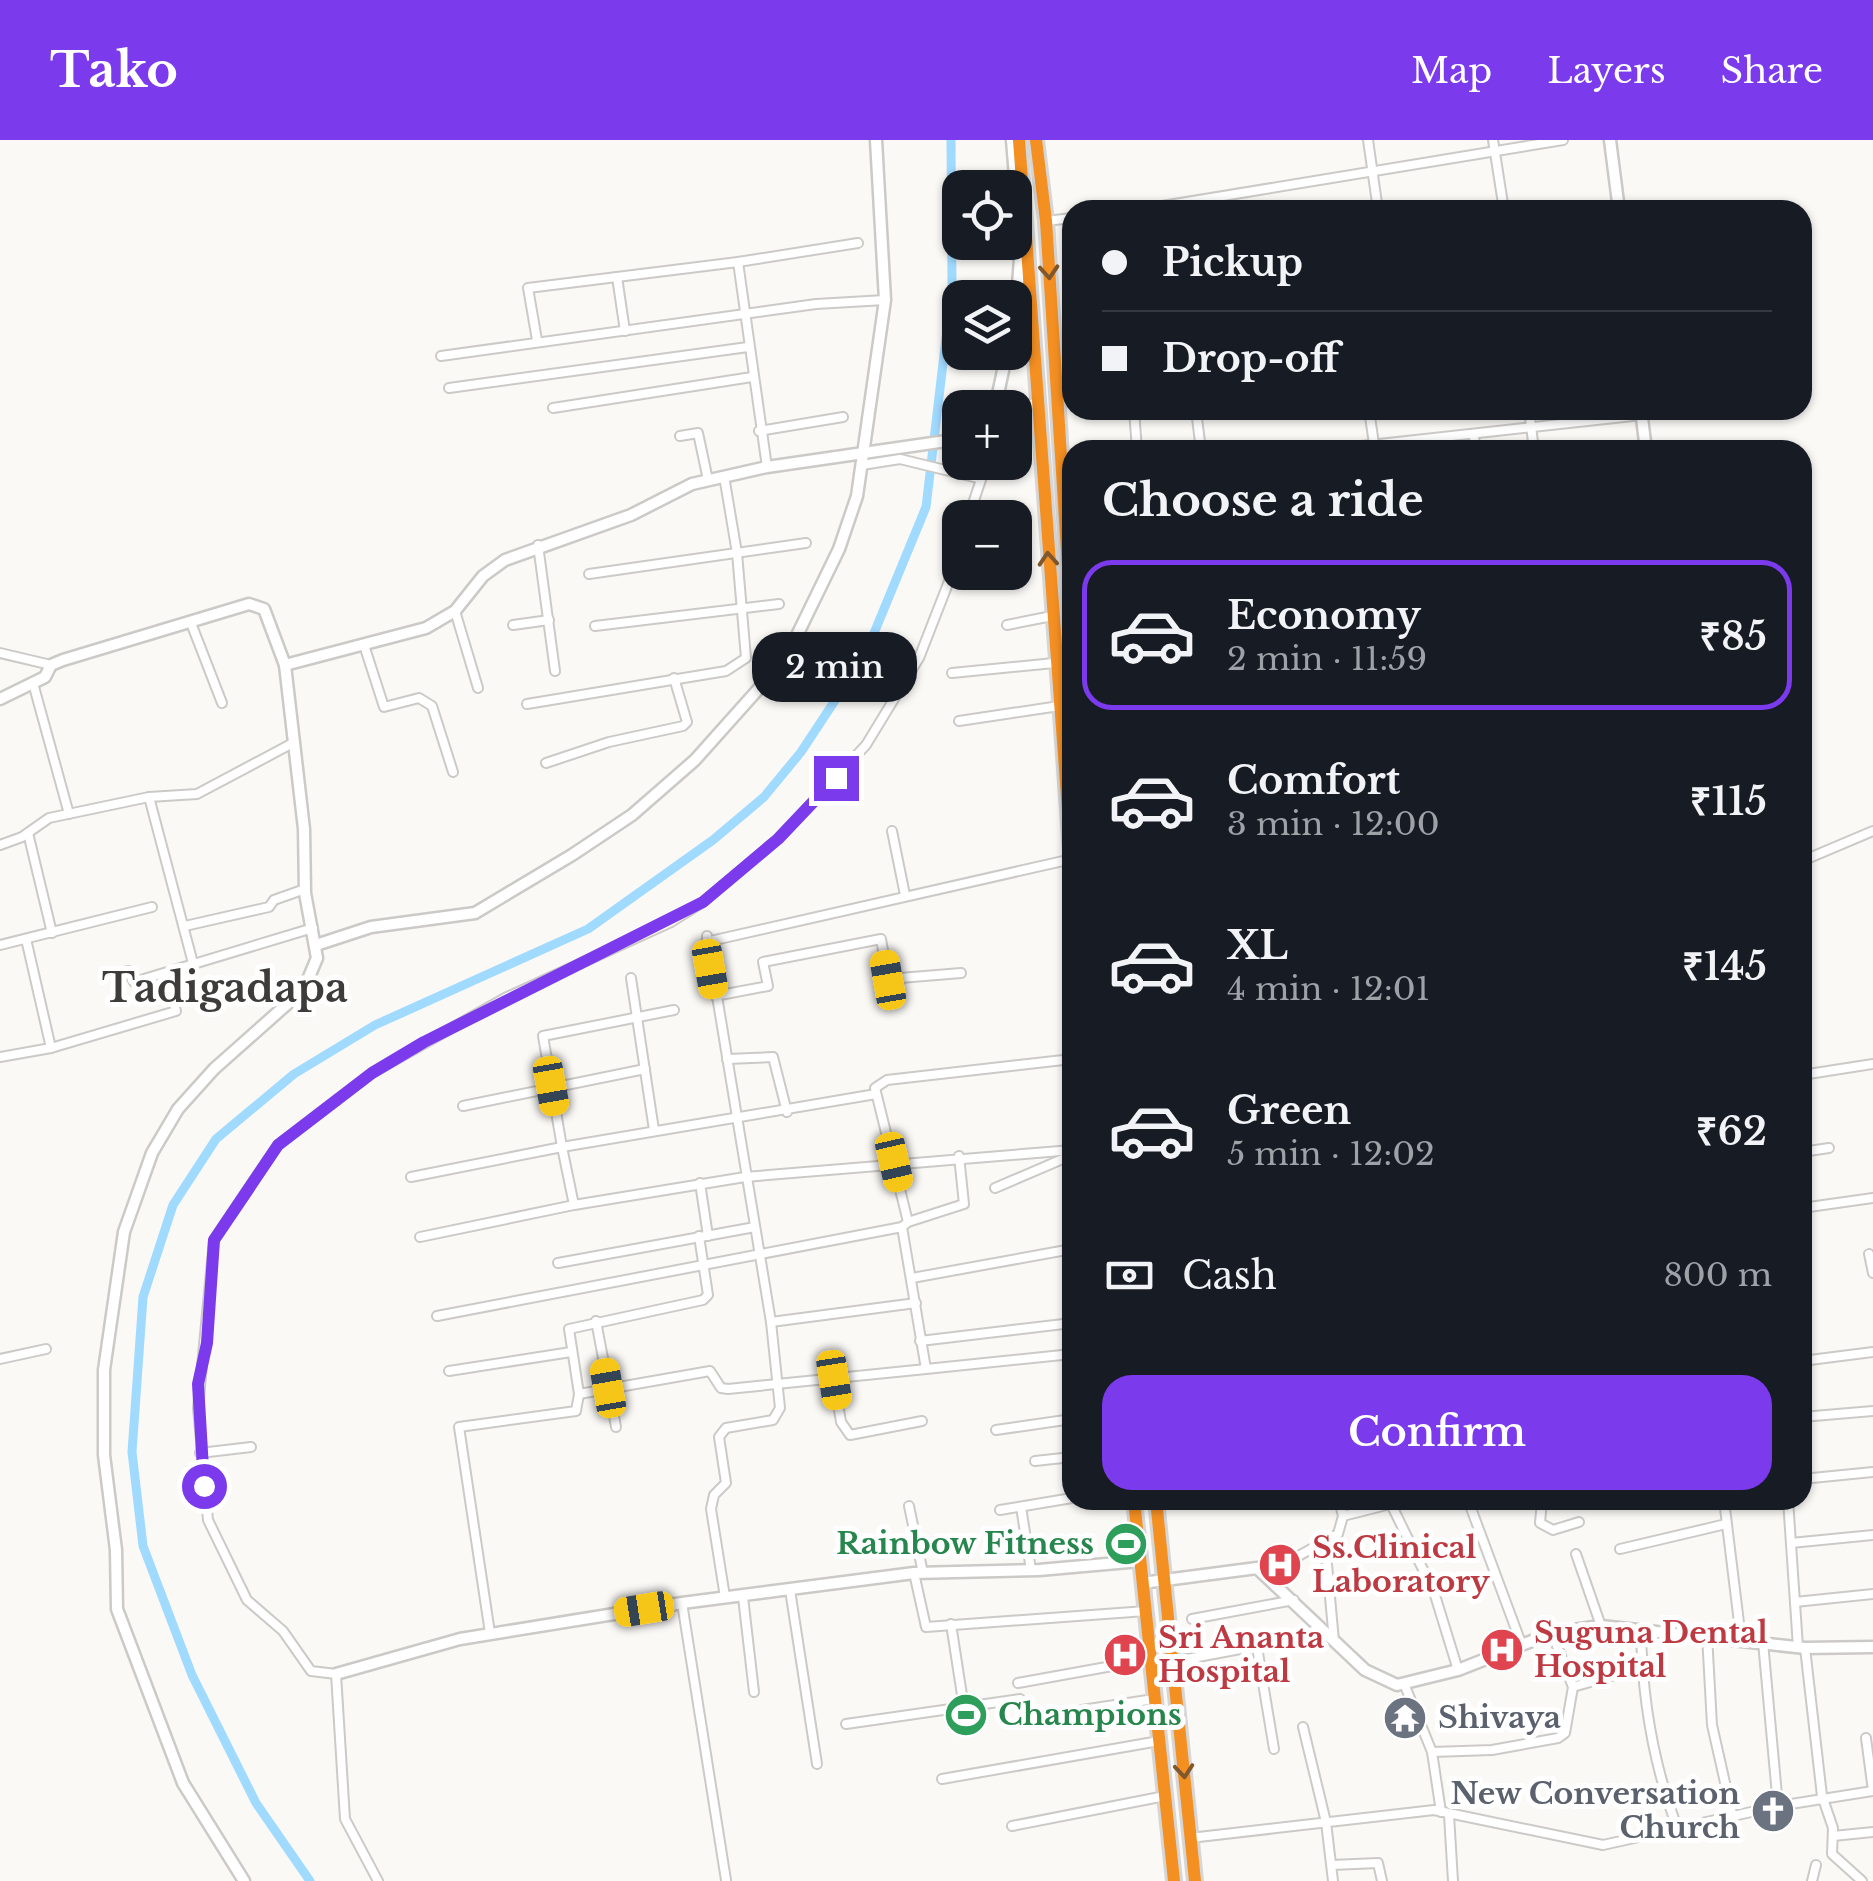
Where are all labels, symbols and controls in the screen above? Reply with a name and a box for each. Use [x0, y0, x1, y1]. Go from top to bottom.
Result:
text: Tako [50, 40, 178, 100]
text: Map [1411, 49, 1492, 92]
text: Layers [1547, 49, 1666, 92]
text: Share [1721, 49, 1823, 92]
map controls [942, 170, 1032, 590]
button: locate [942, 170, 1032, 260]
text: Pickup [1162, 239, 1303, 286]
one-way arrow [1038, 264, 1059, 280]
button: layers [942, 280, 1032, 370]
text: Drop-off [1162, 335, 1339, 382]
button: + [942, 390, 1032, 480]
text: Choose a ride [1102, 472, 1424, 528]
button: − [942, 500, 1032, 590]
one-way arrow [1038, 550, 1059, 566]
icon: car [1107, 590, 1197, 680]
text: Economy [1227, 592, 1421, 639]
text: ₹85 [1699, 613, 1767, 660]
callout: 2 min [754, 633, 918, 703]
text: 2 min · 11:59 [1227, 639, 1427, 679]
text: 2 min [785, 647, 884, 687]
icon: car [1107, 755, 1197, 845]
route end [814, 756, 859, 801]
text: Comfort [1227, 757, 1400, 804]
text: ₹115 [1690, 778, 1767, 825]
text: 3 min · 12:00 [1227, 804, 1439, 844]
icon: car [1107, 920, 1197, 1010]
text: XL [1227, 922, 1288, 969]
car [690, 937, 730, 1001]
text: ₹145 [1682, 943, 1767, 990]
car [868, 948, 908, 1012]
district label: Tadigadapa [102, 963, 348, 1013]
text: 4 min · 12:01 [1227, 969, 1430, 1009]
car [531, 1054, 571, 1118]
icon: car [1107, 1085, 1197, 1175]
text: Green [1227, 1087, 1351, 1134]
text: ₹62 [1696, 1108, 1767, 1155]
car [873, 1129, 915, 1195]
text: 5 min · 12:02 [1227, 1134, 1435, 1174]
icon: cash [1102, 1248, 1157, 1303]
text: Cash [1182, 1252, 1277, 1299]
text: 800 m [1663, 1255, 1772, 1295]
car [814, 1348, 854, 1412]
car [588, 1356, 628, 1420]
button: Confirm [1102, 1375, 1772, 1490]
route start [182, 1464, 227, 1509]
sports icon: Rainbow Fitness [1103, 1521, 1149, 1567]
place label: Rainbow Fitness [836, 1525, 1094, 1562]
place label: Ss.Clinical Laboratory [1312, 1529, 1490, 1600]
hospital icon: Ss.Clinical Laboratory [1257, 1542, 1303, 1588]
car [612, 1589, 676, 1629]
place label: Suguna Dental Hospital [1534, 1614, 1768, 1685]
place label: Sri Ananta Hospital [1158, 1619, 1324, 1690]
hospital icon: Suguna Dental Hospital [1479, 1627, 1525, 1673]
hospital icon: Sri Ananta Hospital [1102, 1632, 1148, 1678]
sports icon: Champions [943, 1692, 989, 1738]
temple icon: Shivaya [1382, 1695, 1428, 1741]
place label: Champions [998, 1696, 1182, 1733]
place label: Shivaya [1438, 1699, 1561, 1736]
one-way arrow [1173, 1763, 1194, 1779]
place label: New Conversation Church [1450, 1775, 1741, 1846]
church icon: New Conversation Church [1750, 1788, 1796, 1834]

